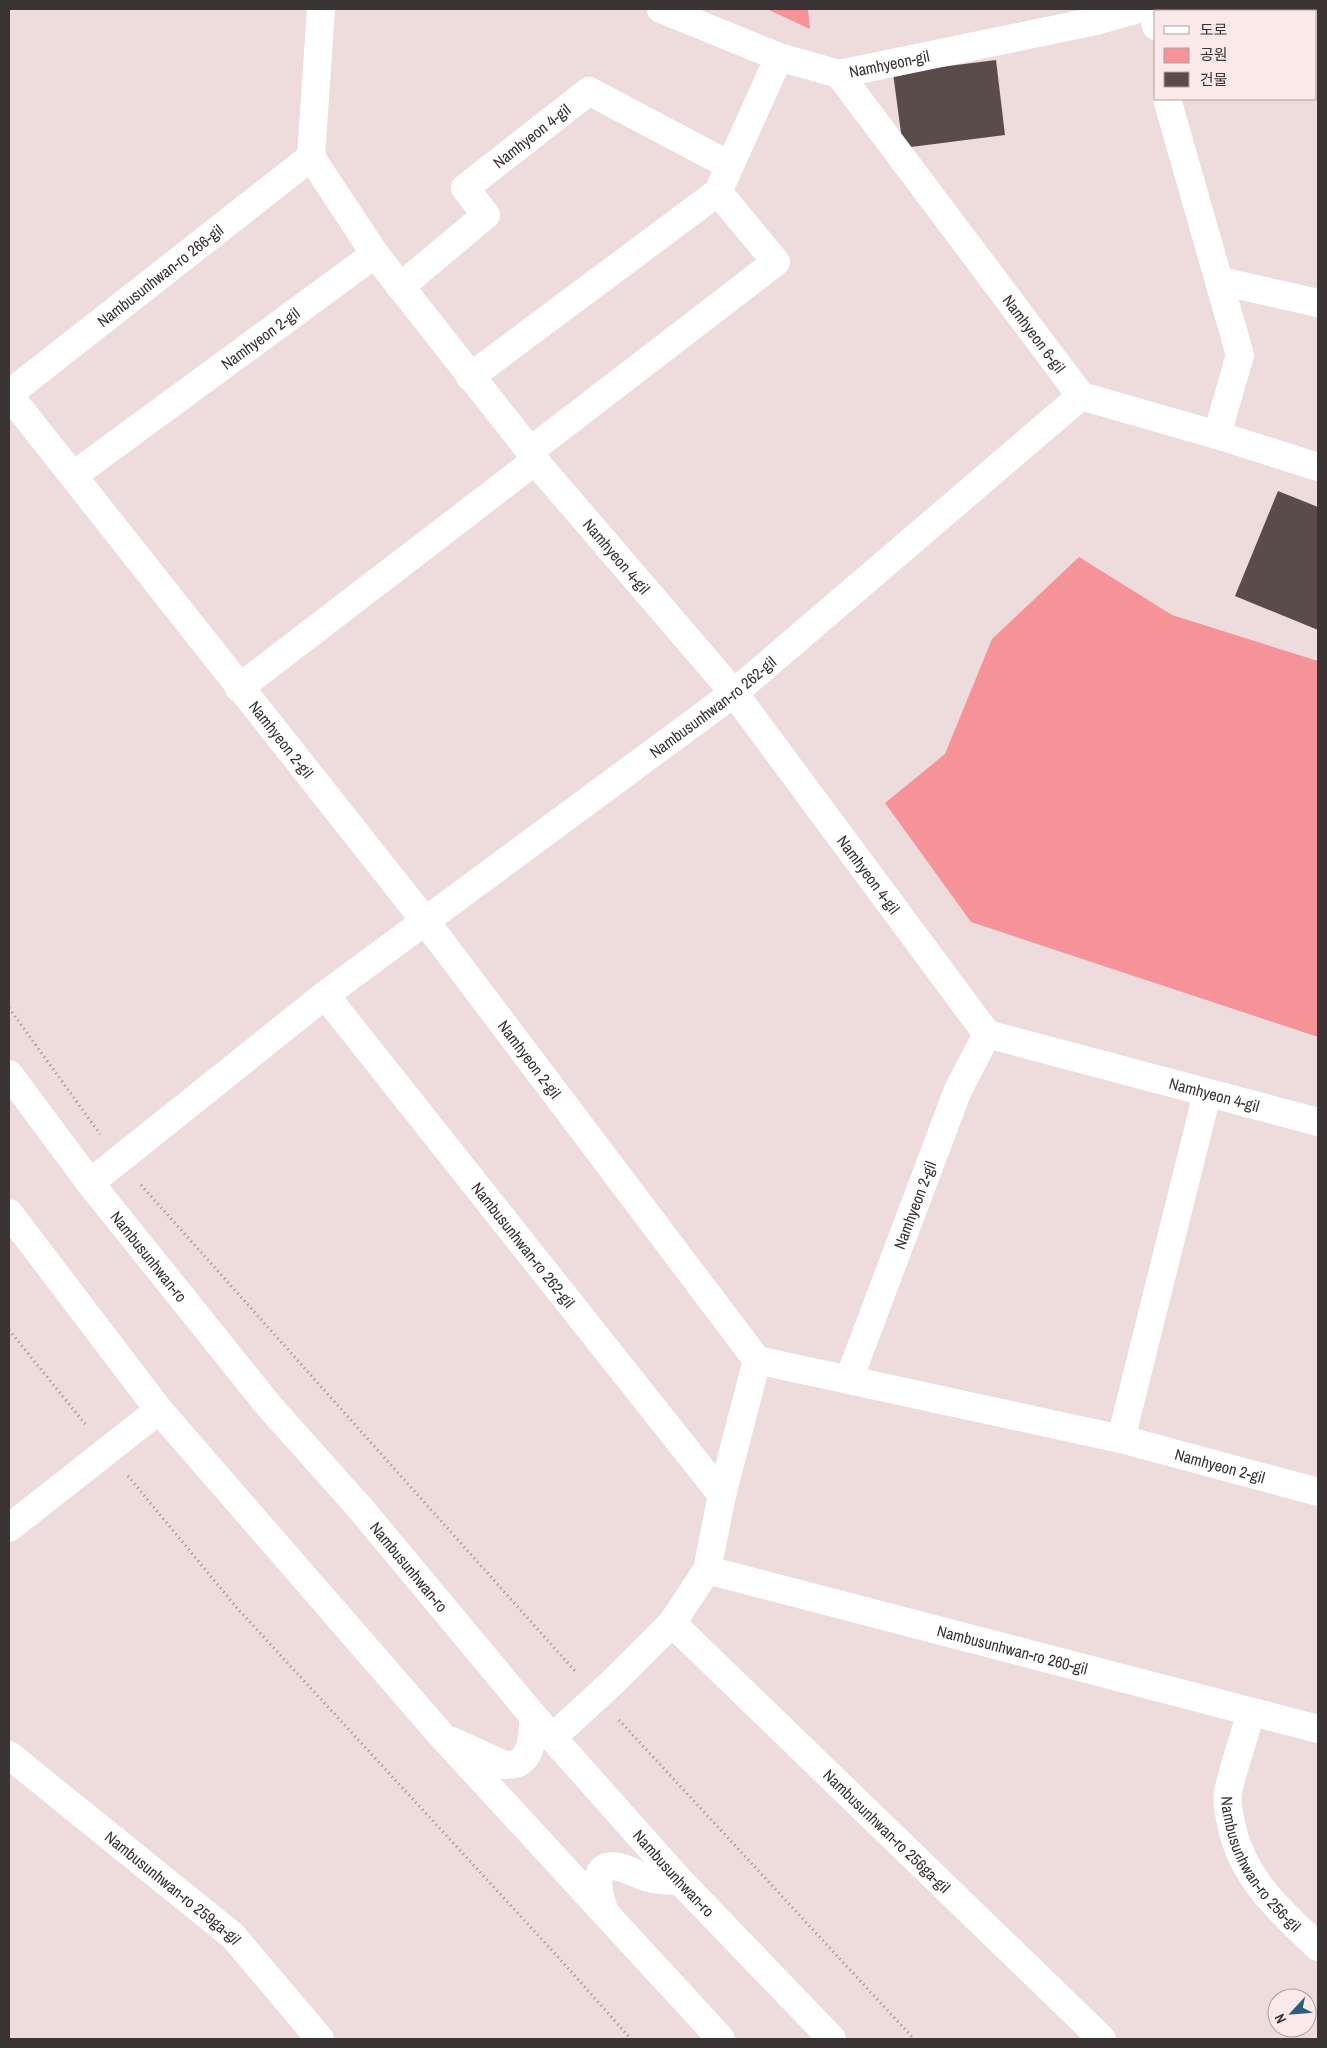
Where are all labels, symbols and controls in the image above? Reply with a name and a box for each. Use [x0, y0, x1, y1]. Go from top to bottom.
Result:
legend [1154, 10, 1317, 100]
text: 도로 [1200, 19, 1228, 40]
text: 공원 [1200, 44, 1228, 65]
street label: Namhyeon-gil [847, 45, 932, 83]
text: 건물 [1200, 69, 1228, 90]
street label: Namhyeon 4-gil [488, 99, 575, 173]
street label: Nambusunhwan-ro 266-gil [92, 219, 228, 332]
street label: Namhyeon 6-gil [998, 290, 1071, 378]
street label: Namhyeon 2-gil [216, 302, 304, 375]
street label: Namhyeon 4-gil [578, 514, 655, 599]
street label: Nambusunhwan-ro 262-gil [645, 651, 781, 763]
street label: Namhyeon 2-gil [244, 696, 319, 782]
street label: Namhyeon 4-gil [832, 831, 905, 918]
street label: Namhyeon 2-gil [493, 1016, 566, 1103]
street label: Namhyeon 4-gil [1167, 1072, 1262, 1117]
street label: Namhyeon 2-gil [888, 1158, 941, 1252]
street label: Nambusunhwan-ro 262-gil [467, 1177, 580, 1312]
street label: Nambusunhwan-ro [106, 1206, 192, 1307]
street label: Namhyeon 2-gil [1172, 1443, 1268, 1488]
street label: Nambusunhwan-ro [365, 1517, 453, 1616]
street label: Nambusunhwan-ro 260-gil [935, 1619, 1090, 1680]
street label: Nambusunhwan-ro 256ga-gil [818, 1764, 955, 1898]
street label: Nambusunhwan-ro 256-gil [1216, 1796, 1306, 1937]
street label: Nambusunhwan-ro [628, 1825, 719, 1921]
street label: Nambusunhwan-ro 259ga-gil [100, 1826, 246, 1949]
north arrow [1267, 1988, 1317, 2038]
text: N [1270, 2011, 1290, 2026]

